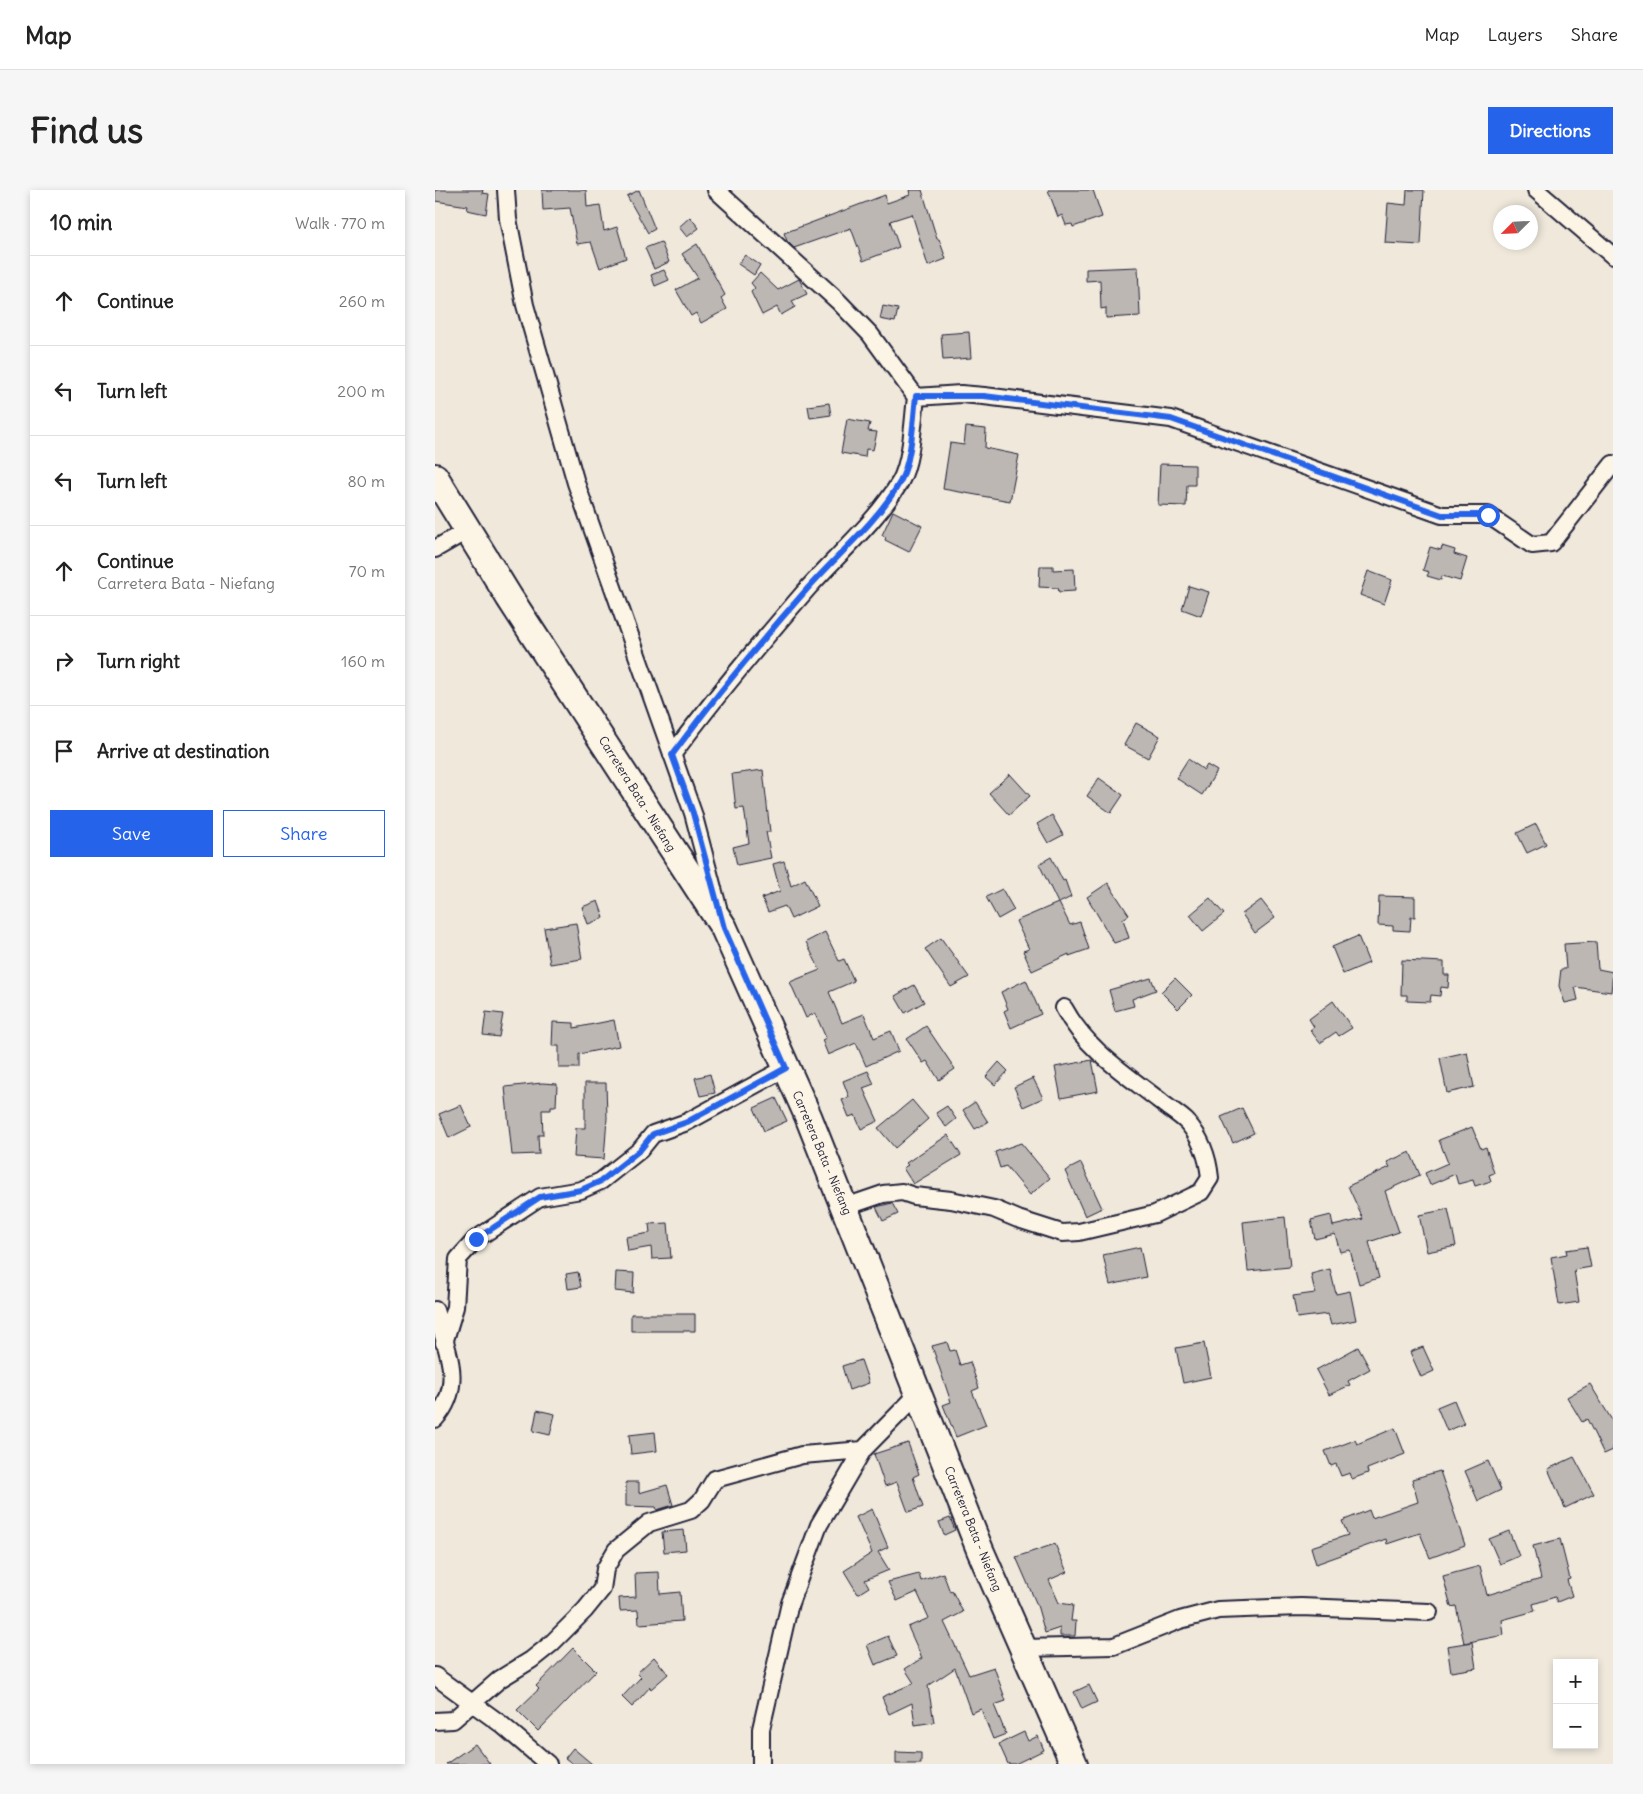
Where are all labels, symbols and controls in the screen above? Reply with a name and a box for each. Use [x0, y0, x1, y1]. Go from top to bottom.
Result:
text: Map [25, 20, 72, 50]
text: Map [1424, 23, 1459, 46]
text: Layers [1487, 23, 1543, 46]
text: Share [1571, 23, 1618, 46]
button: Directions [1488, 107, 1613, 154]
text: Find us [30, 108, 143, 152]
north arrow [1493, 205, 1538, 250]
text: 10 min [50, 209, 112, 236]
text: Walk · 770 m [295, 213, 385, 233]
icon: ahead [50, 287, 78, 315]
text: Continue [97, 289, 174, 313]
text: 260 m [339, 291, 385, 311]
icon: left [50, 377, 78, 405]
text: Turn left [97, 379, 167, 403]
text: 200 m [337, 381, 385, 401]
icon: left [50, 467, 78, 495]
text: Turn left [97, 469, 167, 493]
text: 80 m [347, 471, 385, 491]
route start [1477, 504, 1500, 527]
text: Continue [97, 549, 174, 573]
icon: ahead [50, 557, 78, 585]
text: 70 m [349, 561, 385, 581]
text: Carretera Bata - Niefang [97, 573, 275, 593]
icon: right [50, 647, 78, 675]
text: Turn right [97, 649, 180, 673]
text: 160 m [341, 651, 385, 671]
street label: Carretera Bata - Niefang [596, 733, 679, 854]
icon: arrive [50, 737, 78, 765]
text: Arrive at destination [97, 739, 270, 763]
button: Save [50, 810, 213, 857]
button: Share [223, 810, 385, 857]
street label: Carretera Bata - Niefang [789, 1088, 855, 1217]
route end [465, 1228, 488, 1251]
street label: Carretera Bata - Niefang [942, 1464, 1005, 1594]
map controls [1553, 1659, 1598, 1749]
button: + [1553, 1659, 1598, 1704]
button: − [1553, 1704, 1598, 1749]

